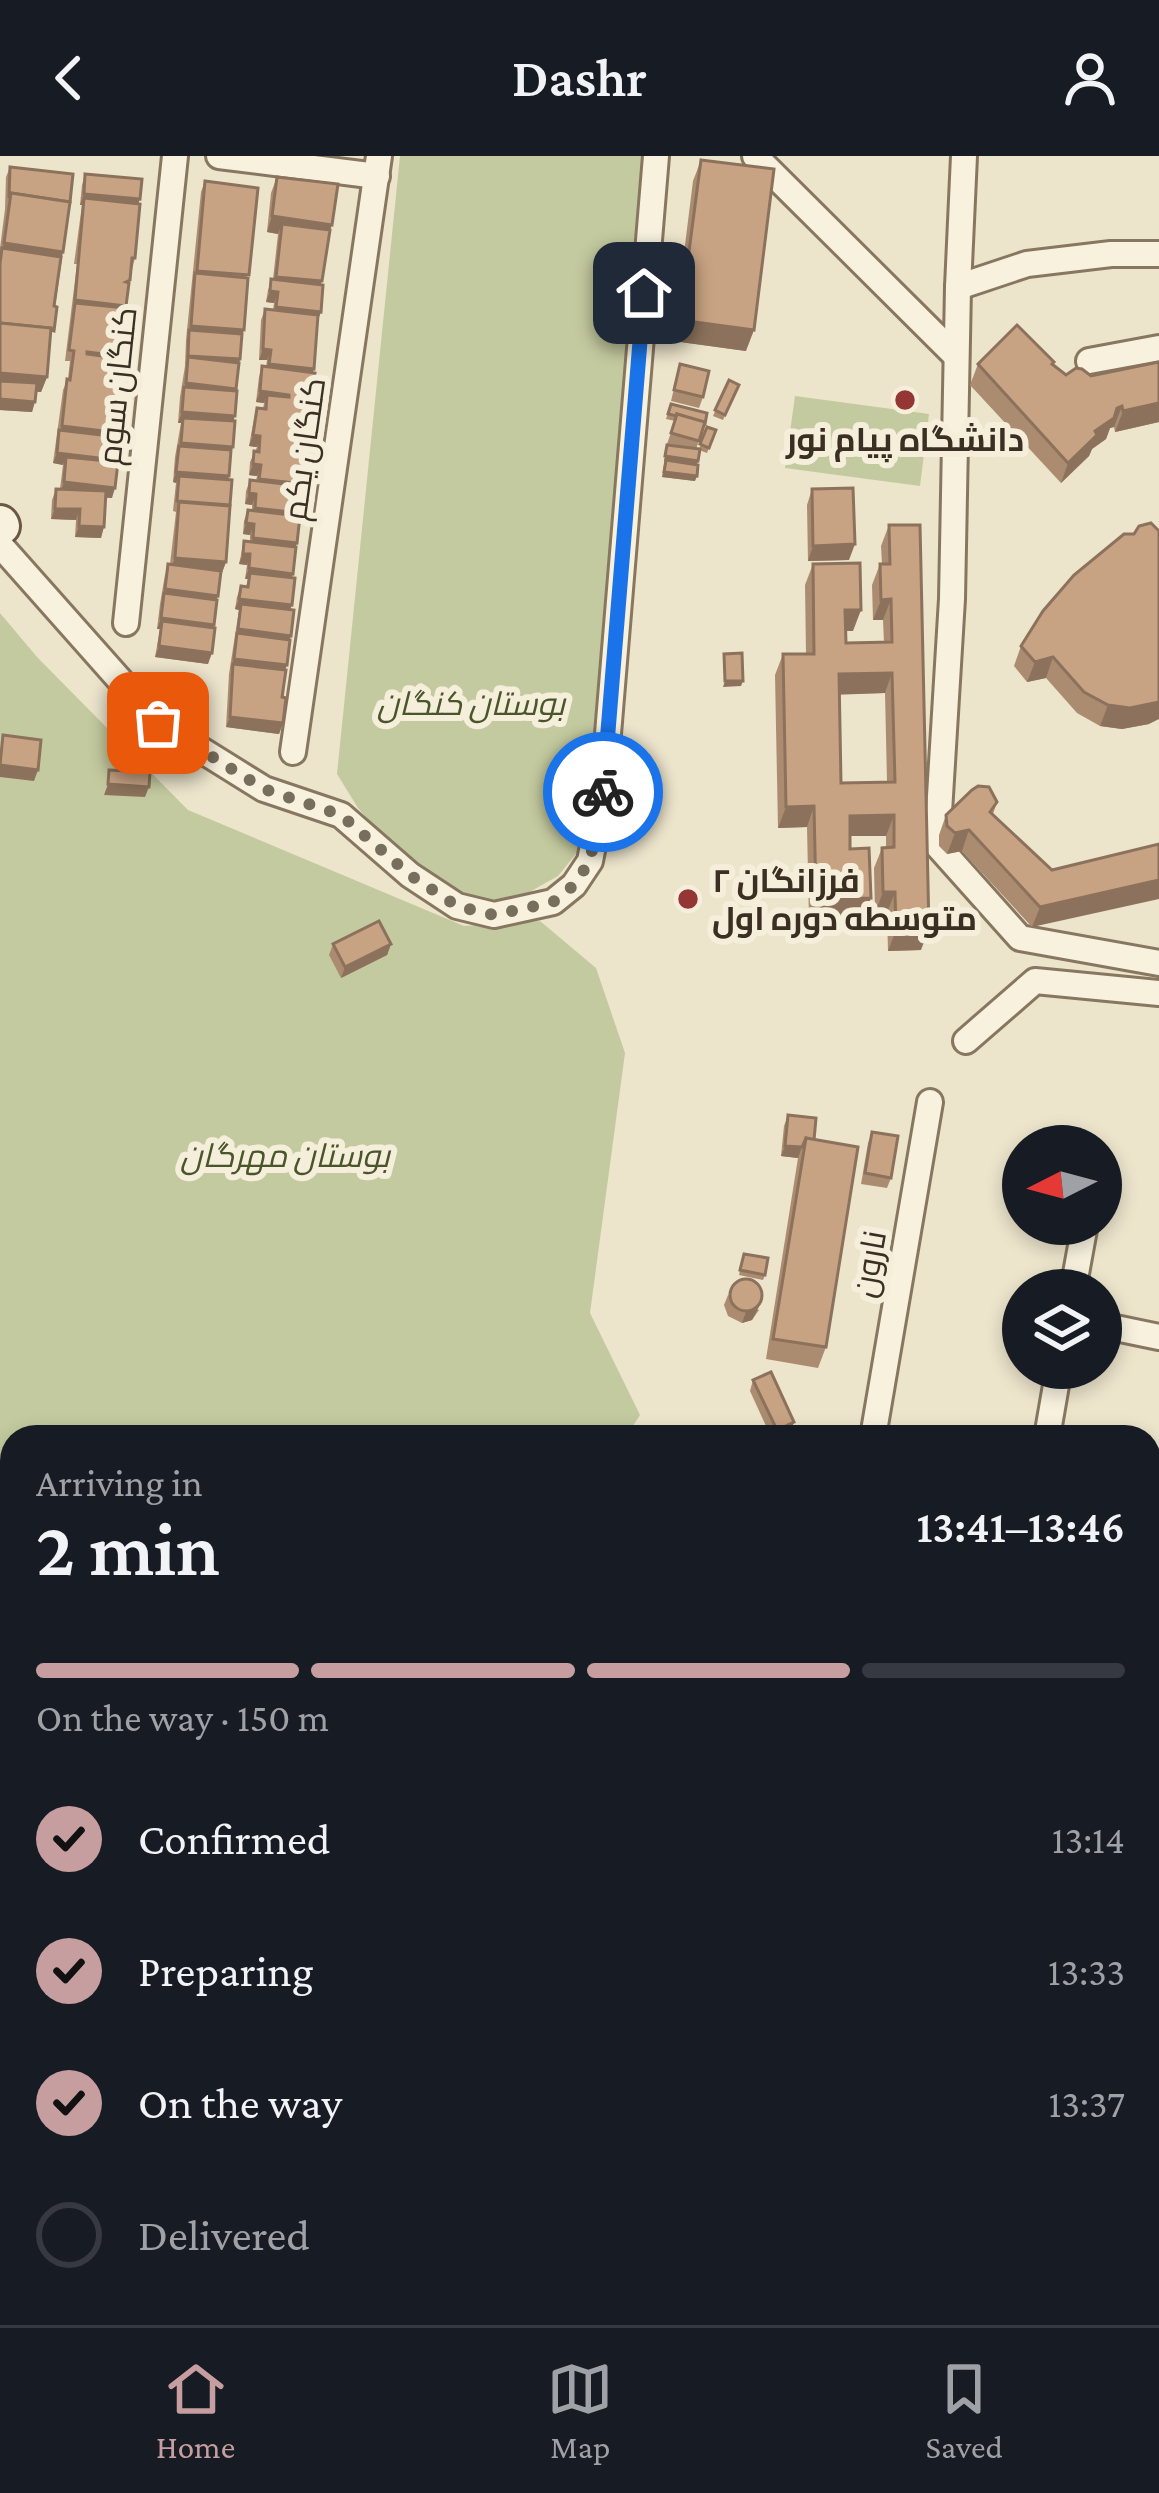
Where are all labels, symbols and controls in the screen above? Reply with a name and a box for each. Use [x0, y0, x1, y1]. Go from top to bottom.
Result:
icon: back [36, 45, 102, 111]
icon: person [1057, 45, 1123, 111]
text: Dashr [512, 48, 647, 108]
pin [593, 242, 695, 344]
icon: home [611, 260, 677, 326]
street label: کنگان سوم [90, 305, 148, 467]
street label: کنگان یکم [276, 375, 336, 523]
marker: دانشگاه پیام نور [892, 387, 918, 413]
place label: دانشگاه پیام نور [785, 421, 1024, 463]
pin [107, 672, 209, 774]
park label: بوستان کنگان [377, 685, 567, 724]
icon: bag [125, 690, 191, 756]
courier [543, 732, 663, 852]
icon: bike [570, 759, 636, 825]
place label: فرزانگان ۲ متوسطه دوره اول [712, 862, 977, 939]
marker: فرزانگان ۲ متوسطه دوره اول [675, 886, 701, 912]
north arrow [1002, 1125, 1122, 1245]
map controls [1002, 1125, 1122, 1389]
park label: بوستان مهرگان [180, 1137, 392, 1176]
street label: نارون [845, 1228, 894, 1300]
button: layers [1002, 1269, 1122, 1389]
text: Arriving in [36, 1461, 203, 1504]
text: 13:41–13:46 [917, 1502, 1125, 1552]
text: 2 min [36, 1505, 220, 1592]
text: On the way · 150 m [36, 1696, 329, 1739]
icon: check [36, 1806, 102, 1872]
text: Confirmed [138, 1814, 330, 1864]
text: 13:14 [1052, 1818, 1125, 1861]
icon: check [36, 1938, 102, 2004]
text: Preparing [138, 1946, 314, 1996]
text: 13:33 [1048, 1950, 1125, 1993]
icon: check [36, 2070, 102, 2136]
text: On the way [138, 2078, 342, 2128]
text: 13:37 [1049, 2082, 1125, 2125]
text: Delivered [138, 2210, 310, 2260]
tab: Home [156, 2356, 235, 2465]
tab: Map [547, 2356, 613, 2465]
tab: Saved [926, 2356, 1003, 2465]

